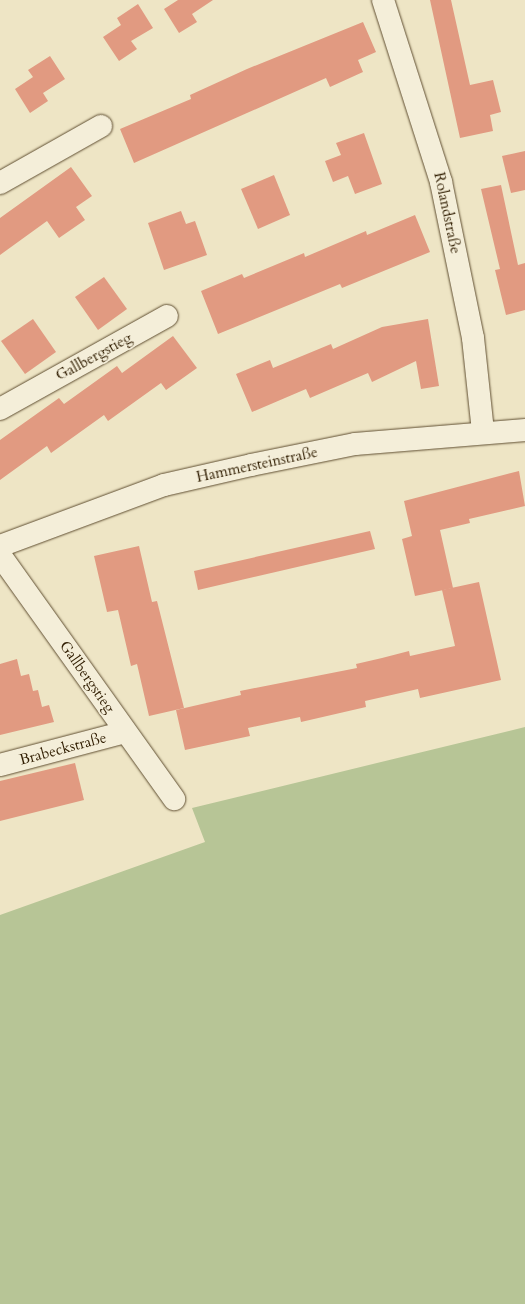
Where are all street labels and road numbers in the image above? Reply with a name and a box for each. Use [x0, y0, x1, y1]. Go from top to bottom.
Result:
street label: Rolandstraße [430, 171, 464, 255]
street label: Gallbergstieg [53, 329, 135, 385]
street label: Hammersteinstraße [195, 443, 319, 487]
street label: Gallbergstieg [56, 637, 118, 717]
street label: Brabeckstraße [18, 729, 108, 769]

